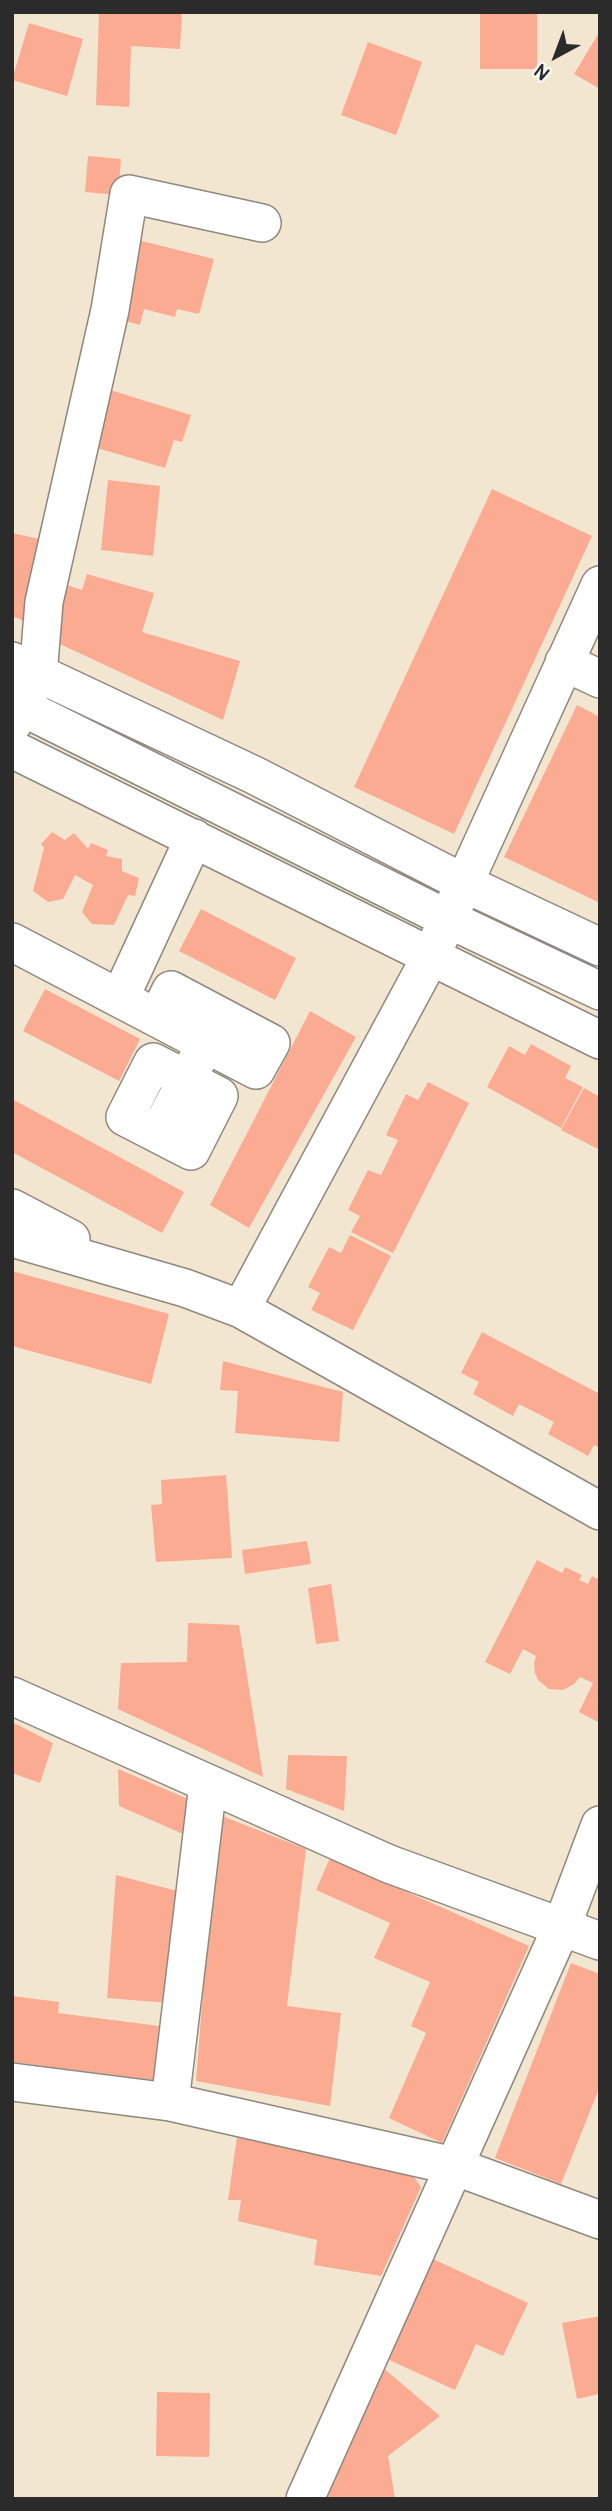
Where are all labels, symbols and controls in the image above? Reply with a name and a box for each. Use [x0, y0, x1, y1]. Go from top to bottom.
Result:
north arrow [521, 21, 591, 91]
text: N [530, 59, 555, 85]

